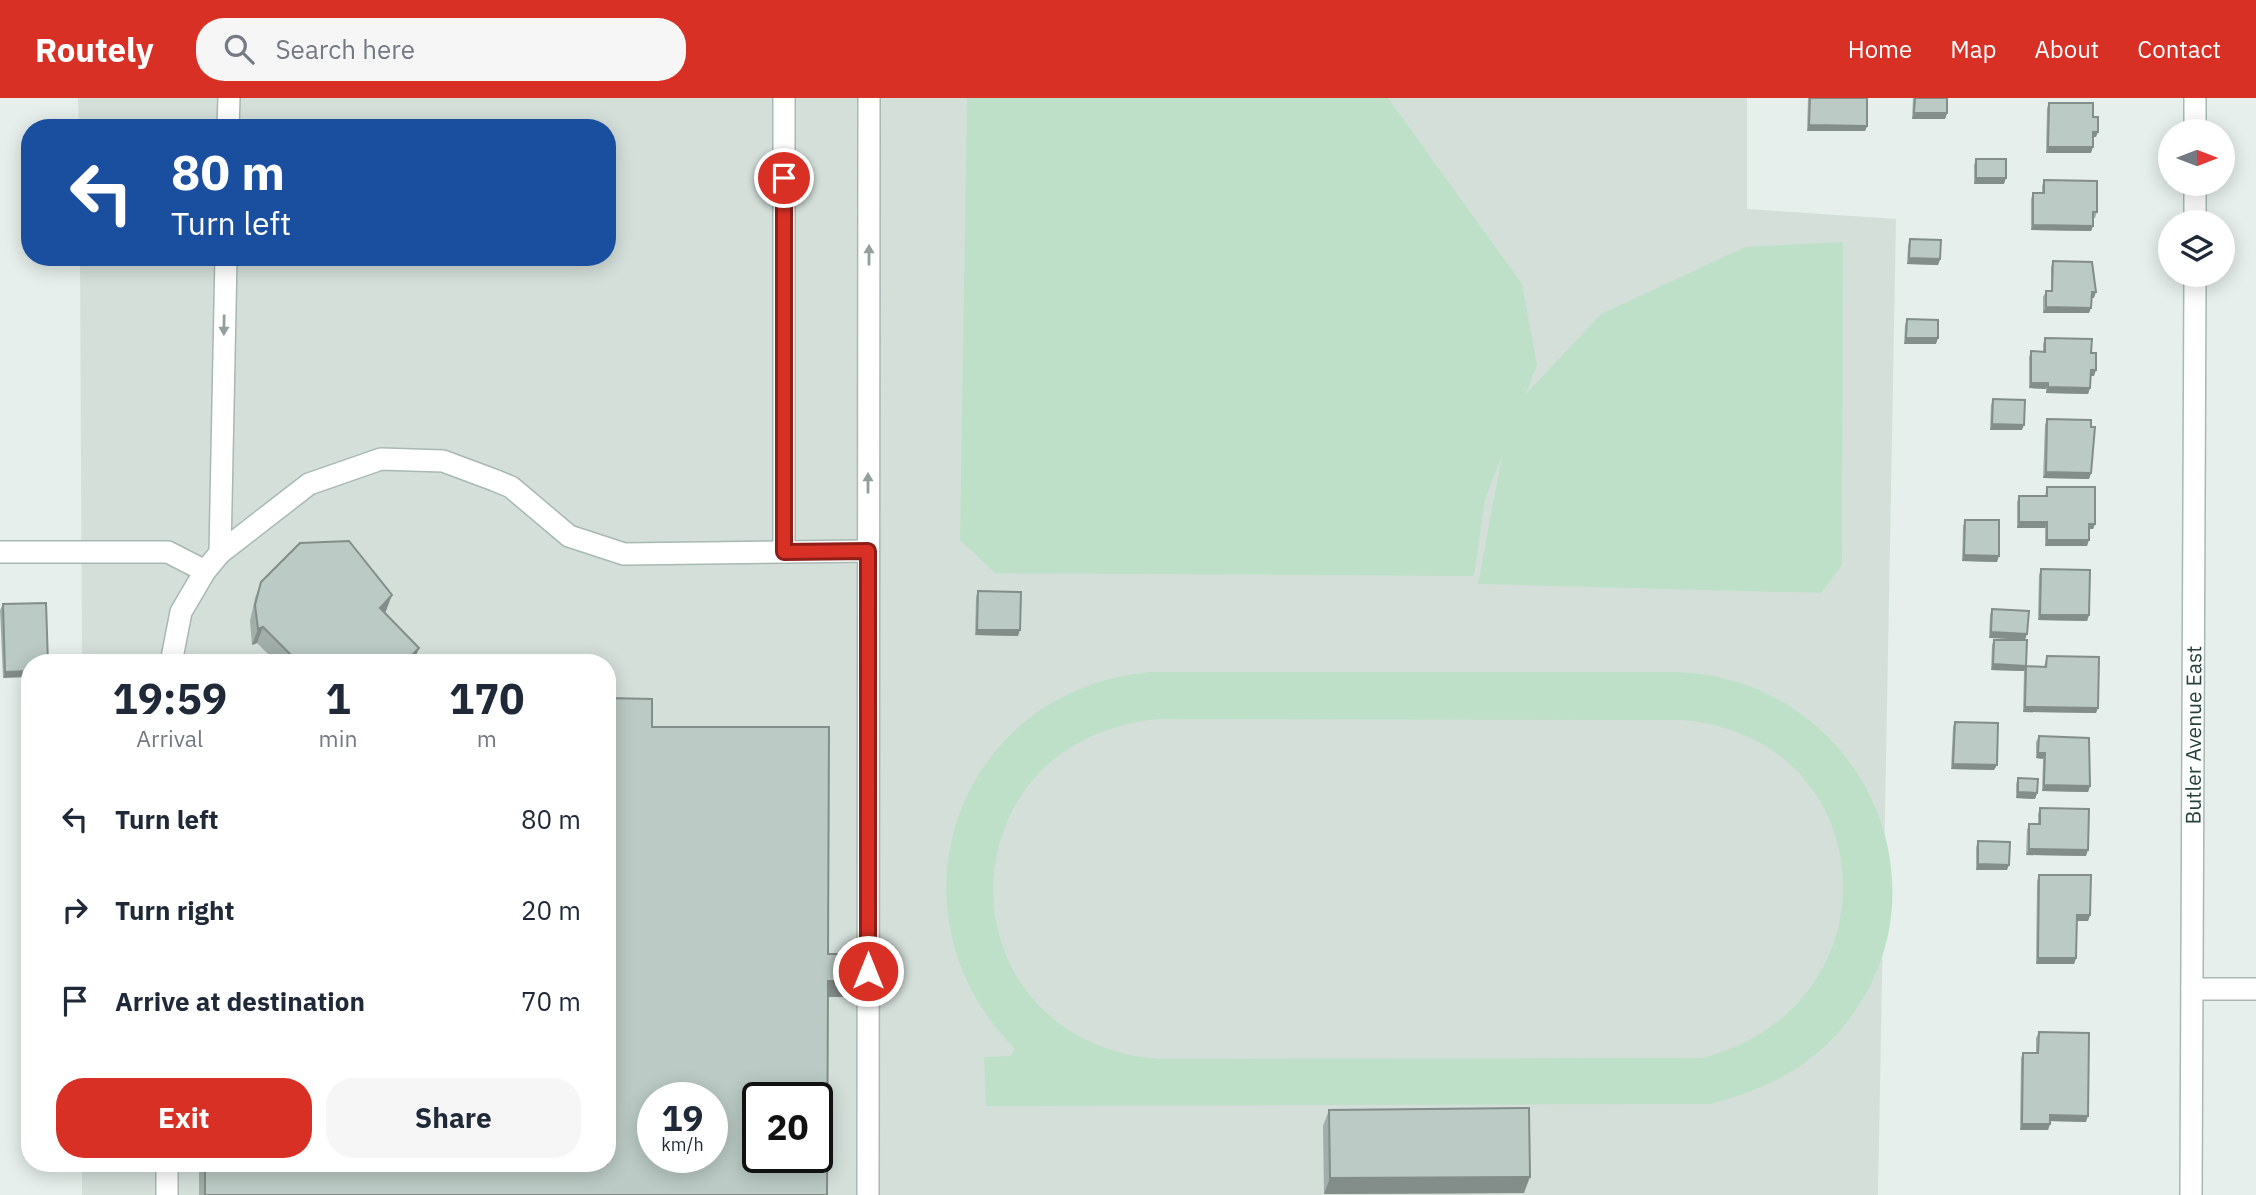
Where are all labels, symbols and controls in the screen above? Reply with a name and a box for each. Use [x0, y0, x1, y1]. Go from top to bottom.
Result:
search box [196, 18, 686, 81]
text: Routely [35, 28, 154, 71]
icon: search [220, 30, 258, 68]
text: Search here [276, 32, 415, 66]
text: Home [1848, 33, 1912, 65]
text: Map [1950, 33, 1996, 65]
text: About [2034, 33, 2099, 65]
text: Contact [2137, 33, 2221, 65]
north arrow [2158, 119, 2235, 196]
map controls [2158, 119, 2235, 287]
text: 80 m [171, 140, 285, 203]
icon: left [56, 147, 147, 238]
pin [754, 148, 814, 208]
icon: arrive [765, 159, 803, 197]
text: Turn left [171, 202, 291, 244]
button: layers [2158, 210, 2235, 287]
one-way arrow [863, 244, 875, 266]
one-way arrow [218, 315, 230, 337]
one-way arrow [862, 472, 874, 494]
street label: Butler Avenue East [2179, 645, 2207, 825]
text: 19:59 [112, 671, 227, 726]
text: 1 [325, 671, 351, 726]
text: 170 [449, 671, 525, 726]
text: Arrival [136, 723, 203, 753]
text: min [319, 723, 357, 753]
text: m [477, 723, 497, 753]
icon: left [56, 800, 94, 838]
text: Turn left [115, 802, 218, 836]
text: 80 m [521, 802, 581, 836]
icon: right [56, 891, 94, 929]
text: Turn right [115, 893, 234, 927]
text: 20 m [521, 893, 581, 927]
position arrow [831, 934, 905, 1008]
icon: arrive [56, 982, 94, 1020]
text: Arrive at destination [115, 984, 365, 1018]
text: 70 m [521, 984, 581, 1018]
button: Exit [56, 1078, 312, 1158]
button: Share [326, 1078, 581, 1158]
speed limit sign: 20 [742, 1082, 833, 1173]
text: 19 [661, 1095, 704, 1141]
text: km/h [661, 1133, 704, 1156]

